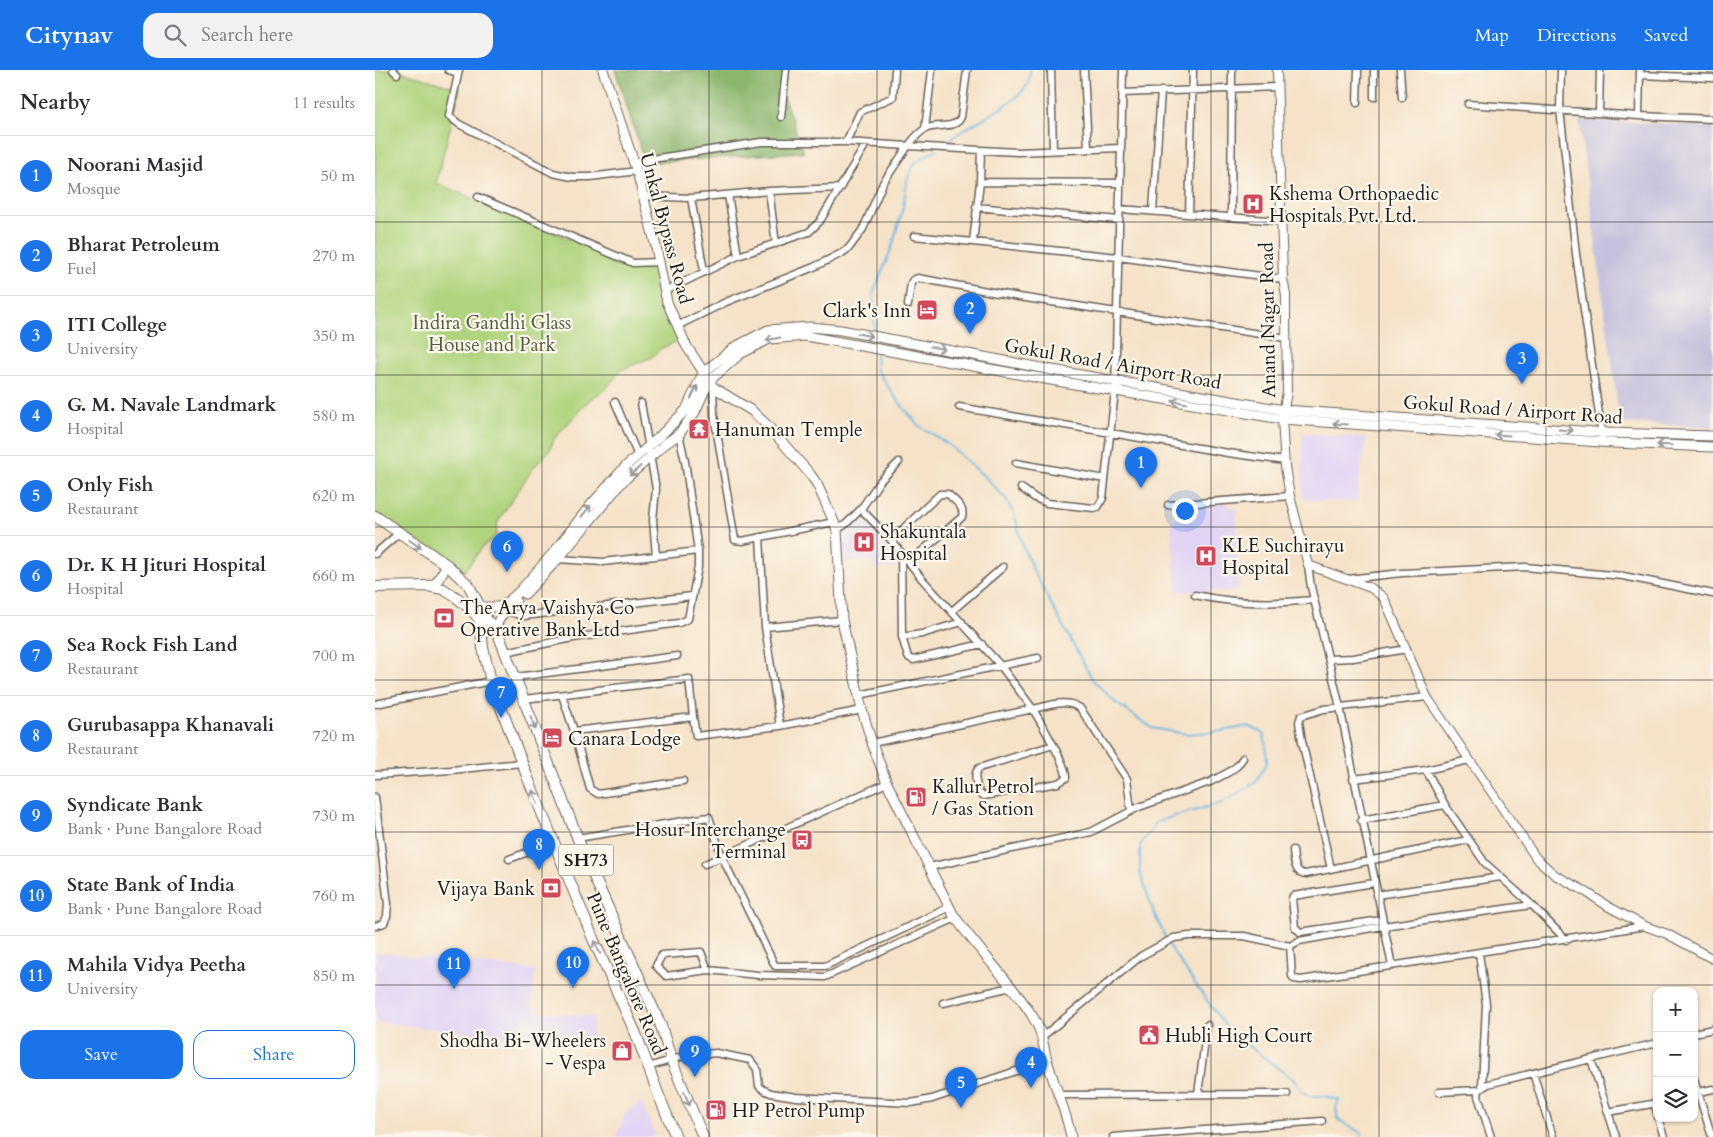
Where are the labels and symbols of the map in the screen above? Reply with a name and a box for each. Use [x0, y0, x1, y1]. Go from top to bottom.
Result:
street label: Unkal Bypass Road [633, 150, 699, 307]
place label: Kshema Orthopaedic Hospitals Pvt. Ltd. [1269, 181, 1439, 229]
hospital icon: Kshema Orthopaedic Hospitals Pvt. Ltd. [1241, 192, 1265, 216]
street label: Anand Nagar Road [1254, 242, 1282, 398]
pin: 2 [954, 293, 986, 334]
place label: Clark's Inn [822, 298, 911, 324]
hotel icon: Clark's Inn [915, 298, 939, 322]
park label: Indira Gandhi Glass House and Park [413, 310, 571, 358]
one-way arrow [857, 330, 873, 340]
street label: Gokul Road / Airport Road [1002, 332, 1223, 396]
one-way arrow [766, 335, 782, 345]
pin: 3 [1506, 343, 1538, 384]
one-way arrow [929, 344, 945, 354]
one-way arrow [690, 385, 700, 400]
street label: Gokul Road / Airport Road [1402, 389, 1624, 431]
one-way arrow [1171, 396, 1187, 406]
temple icon: Hanuman Temple [687, 417, 711, 441]
place label: Hanuman Temple [715, 417, 863, 443]
one-way arrow [1332, 419, 1348, 428]
one-way arrow [1558, 425, 1574, 434]
one-way arrow [1494, 431, 1510, 440]
one-way arrow [1657, 440, 1673, 450]
pin: 1 [1125, 447, 1157, 488]
one-way arrow [628, 466, 641, 477]
your location [1172, 498, 1198, 524]
one-way arrow [581, 505, 592, 518]
place label: Shakuntala Hospital [880, 519, 967, 567]
hospital icon: Shakuntala Hospital [852, 530, 876, 554]
pin: 6 [491, 531, 523, 572]
place label: KLE Suchirayu Hospital [1222, 533, 1344, 581]
one-way arrow [408, 539, 422, 549]
hospital icon: KLE Suchirayu Hospital [1194, 544, 1218, 568]
place label: The Arya Vaishya Co Operative Bank Ltd [460, 595, 634, 643]
bank icon: The Arya Vaishya Co Operative Bank Ltd [432, 606, 456, 630]
pin: 7 [485, 677, 517, 718]
one-way arrow [529, 714, 538, 730]
hotel icon: Canara Lodge [540, 726, 564, 750]
place label: Canara Lodge [568, 726, 681, 752]
place label: Kallur Petrol / Gas Station [932, 774, 1035, 822]
fuel station icon: Kallur Petrol / Gas Station [904, 785, 928, 809]
one-way arrow [530, 790, 539, 805]
place label: Hosur Interchange Terminal [635, 817, 786, 865]
bus stop icon: Hosur Interchange Terminal [790, 828, 814, 852]
pin: 8 [523, 829, 555, 870]
road number: SH73 [559, 844, 613, 876]
place label: Vijaya Bank [437, 876, 536, 902]
bank icon: Vijaya Bank [539, 876, 563, 900]
street label: Pune Bangalore Road [580, 888, 672, 1059]
one-way arrow [591, 940, 601, 955]
pin: 10 [557, 947, 589, 988]
pin: 11 [438, 948, 470, 989]
public building icon: Hubli High Court [1137, 1023, 1161, 1047]
place label: Hubli High Court [1165, 1023, 1312, 1049]
place label: Shodha Bi-Wheelers - Vespa [440, 1028, 606, 1076]
pin: 9 [679, 1036, 711, 1077]
shop icon: Shodha Bi-Wheelers - Vespa [610, 1039, 634, 1063]
pin: 4 [1015, 1047, 1047, 1088]
pin: 5 [945, 1067, 977, 1108]
one-way arrow [684, 1092, 693, 1107]
fuel station icon: HP Petrol Pump [704, 1098, 728, 1122]
place label: HP Petrol Pump [732, 1098, 865, 1124]

